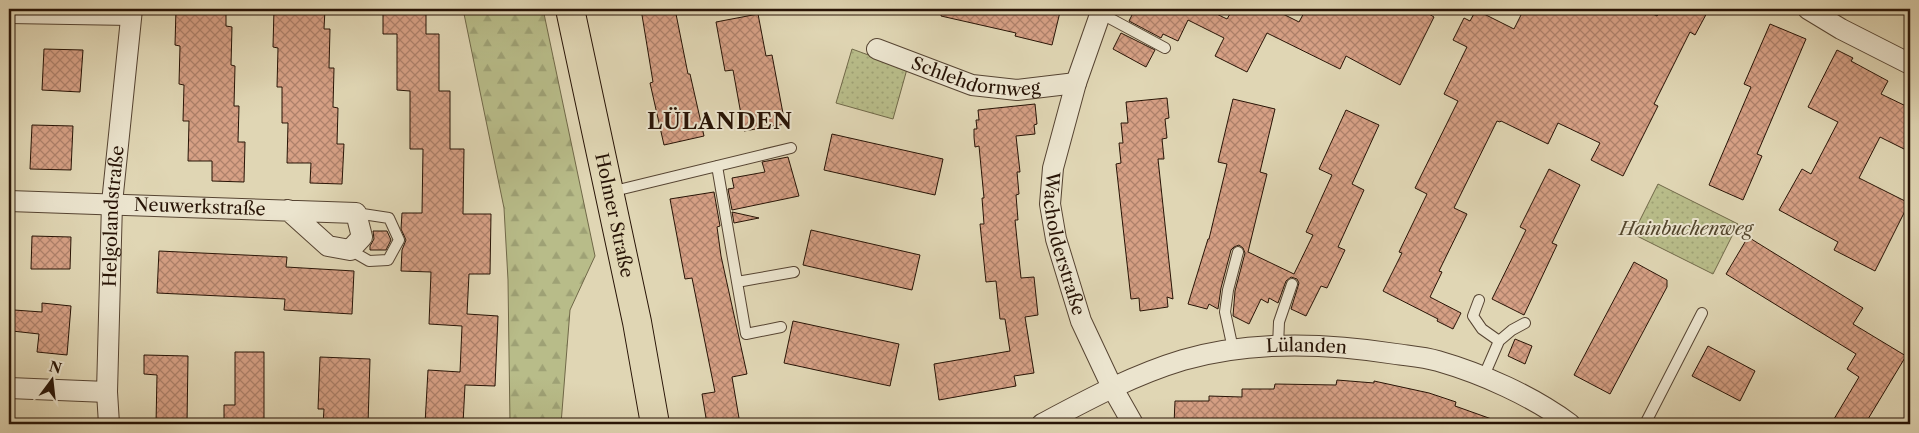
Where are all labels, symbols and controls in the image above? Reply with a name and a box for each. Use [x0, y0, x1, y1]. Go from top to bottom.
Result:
street label: Schlehdornweg [908, 52, 1042, 102]
district label: LÜLANDEN [647, 107, 793, 135]
street label: Helgolandstraße [99, 144, 129, 287]
street label: Holmer Straße [590, 151, 638, 280]
street label: Wacholderstraße [1038, 170, 1090, 318]
street label: Neuwerkstraße [134, 194, 266, 220]
park label: Hainbuchenweg [1617, 218, 1755, 240]
street label: Lülanden [1266, 334, 1348, 359]
north arrow [28, 356, 78, 406]
text: N [47, 357, 64, 378]

